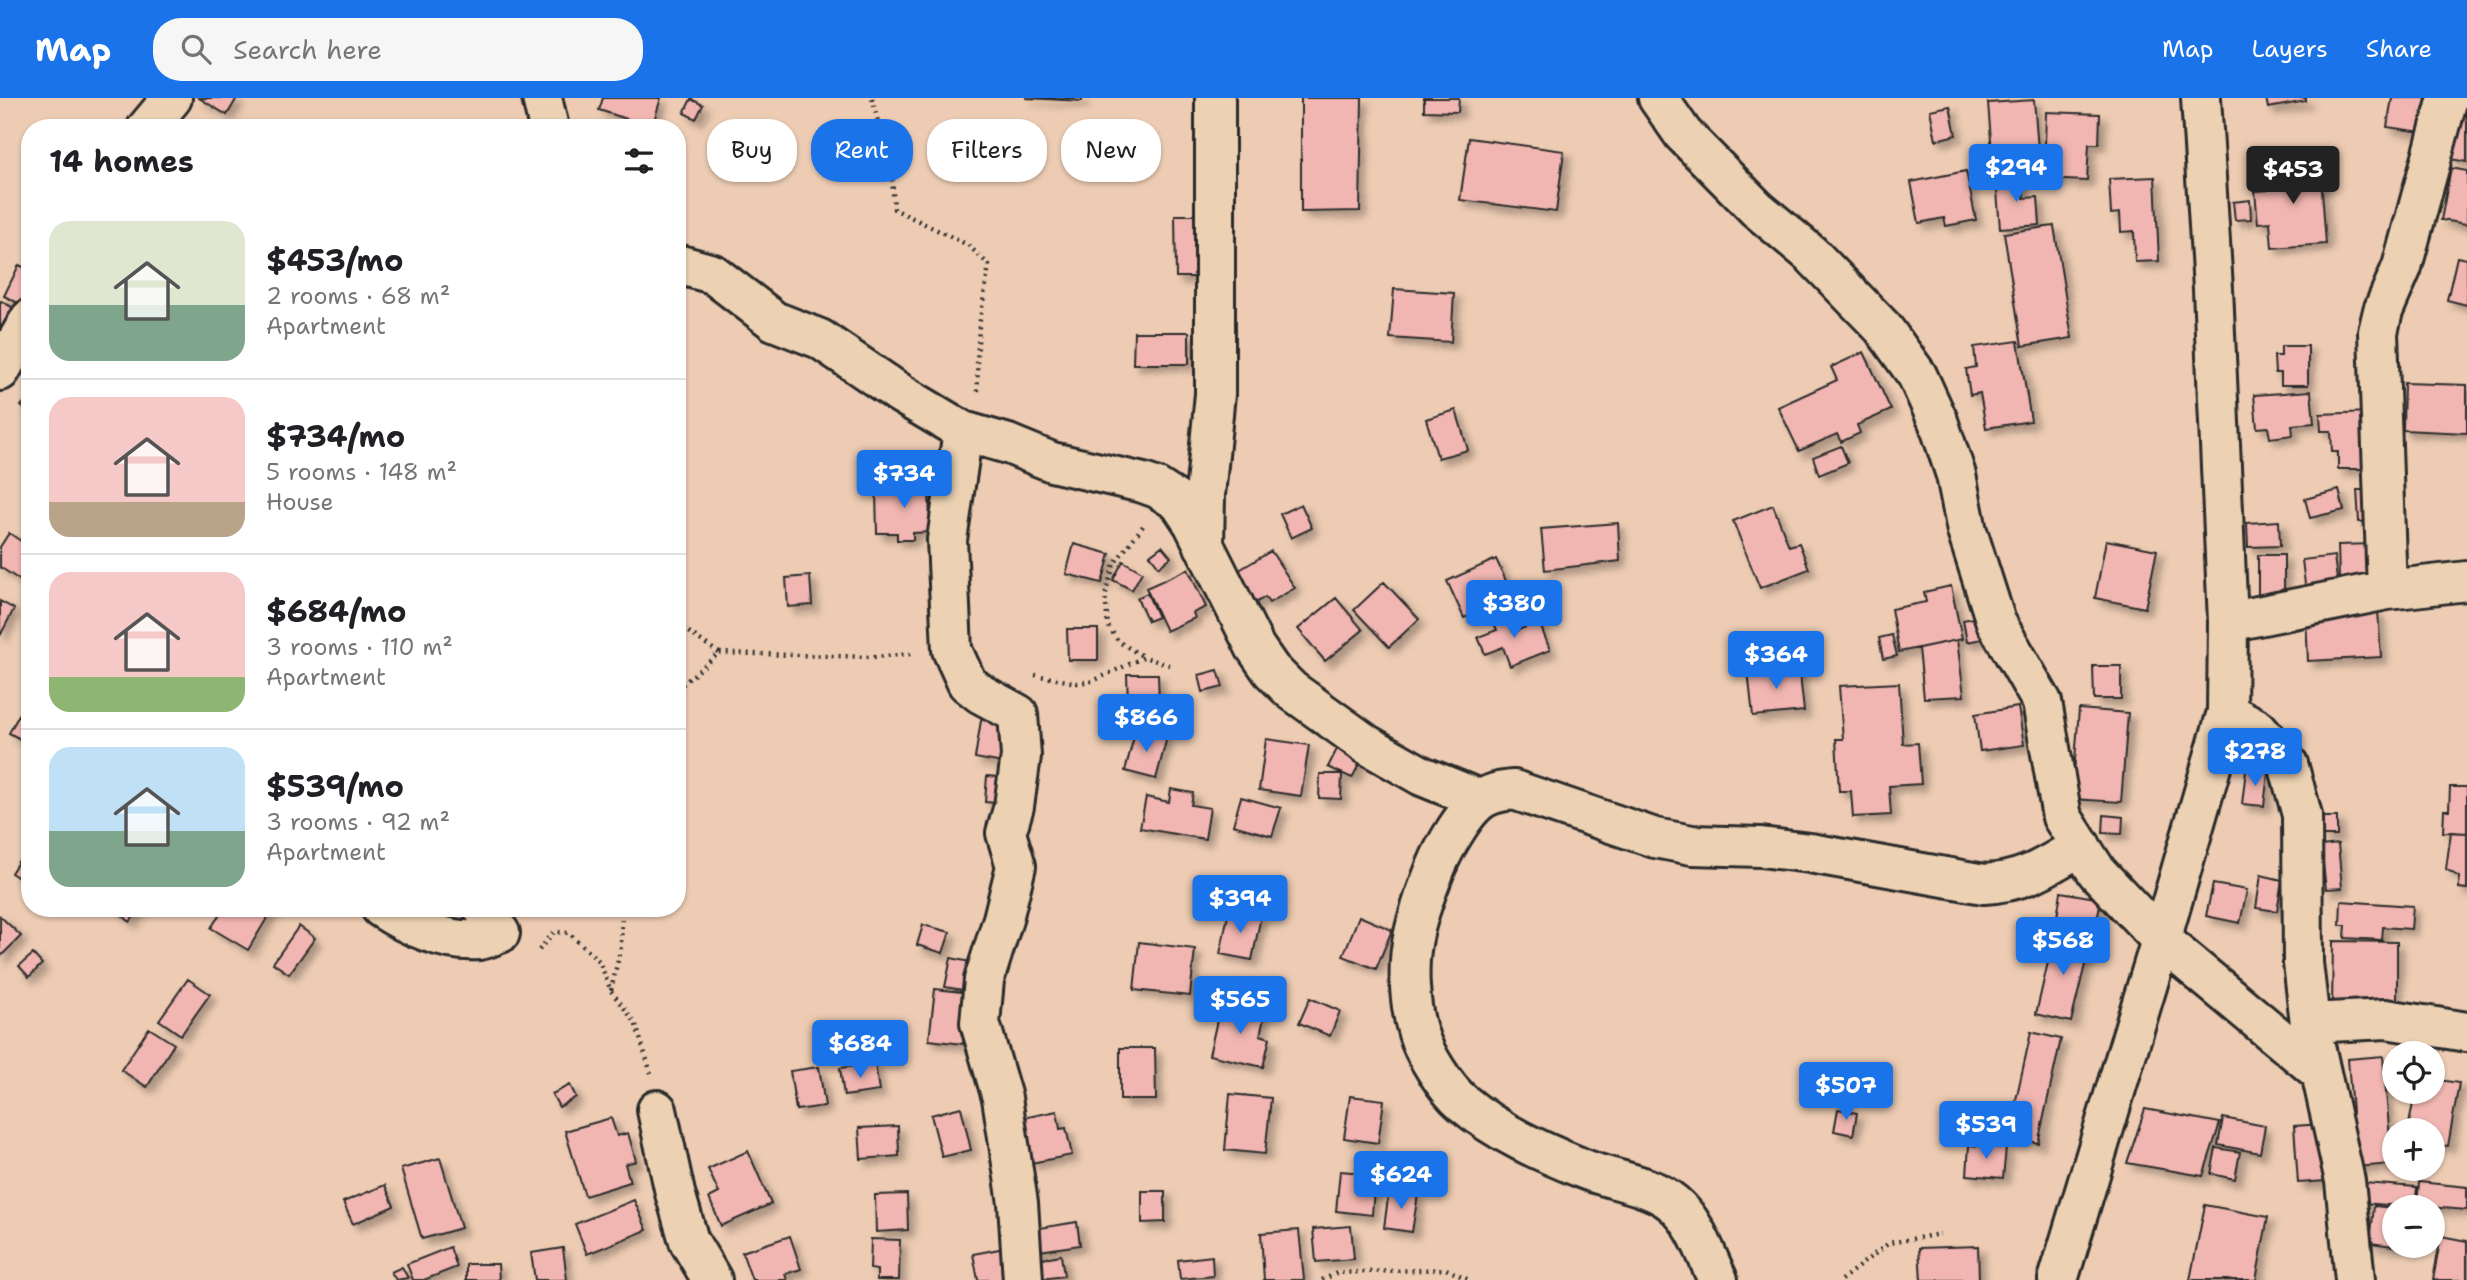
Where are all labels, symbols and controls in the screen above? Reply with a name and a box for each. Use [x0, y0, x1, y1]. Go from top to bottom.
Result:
search box [153, 18, 643, 81]
text: Map [35, 27, 111, 72]
icon: search [177, 30, 215, 68]
text: Search here [233, 32, 382, 67]
text: Map [2162, 33, 2213, 65]
text: Layers [2251, 33, 2328, 65]
text: Share [2366, 33, 2432, 65]
chip: Buy [707, 119, 797, 182]
chip: Rent [811, 119, 913, 182]
chip: Filters [927, 119, 1047, 182]
chip: New [1061, 119, 1161, 182]
text: 14 homes [49, 141, 194, 182]
icon: filters [620, 142, 658, 180]
pin: $294 [1975, 144, 2057, 204]
pin: $453 [2252, 146, 2334, 206]
text: $294 [1985, 152, 2047, 182]
text: $453 [2262, 154, 2324, 184]
text: $453/mo [266, 240, 403, 281]
icon: home [105, 249, 189, 333]
text: 2 rooms · 68 m² [266, 281, 450, 311]
text: Apartment [266, 311, 386, 341]
text: $734/mo [266, 416, 405, 457]
icon: home [105, 425, 189, 509]
pin: $734 [863, 450, 945, 510]
text: 5 rooms · 148 m² [266, 457, 457, 487]
text: $734 [873, 458, 935, 488]
text: House [266, 487, 334, 517]
pin: $380 [1473, 580, 1555, 640]
text: $380 [1482, 588, 1546, 618]
text: $684/mo [266, 591, 407, 632]
icon: home [105, 600, 189, 684]
text: 3 rooms · 110 m² [266, 632, 453, 662]
pin: $364 [1735, 632, 1817, 691]
text: $364 [1744, 639, 1808, 669]
text: Apartment [266, 662, 386, 692]
pin: $866 [1105, 694, 1187, 754]
text: $866 [1114, 702, 1178, 732]
pin: $278 [2214, 728, 2296, 788]
text: $278 [2224, 736, 2286, 766]
text: $539/mo [266, 766, 404, 807]
icon: home [105, 775, 189, 859]
text: 3 rooms · 92 m² [266, 807, 450, 837]
text: Apartment [266, 837, 386, 867]
pin: $394 [1199, 876, 1281, 935]
text: $394 [1208, 883, 1272, 913]
pin: $568 [2022, 918, 2104, 977]
text: $568 [2032, 925, 2094, 955]
pin: $565 [1199, 976, 1281, 1036]
text: $565 [1210, 984, 1270, 1014]
pin: $684 [819, 1020, 901, 1080]
text: $684 [828, 1028, 892, 1058]
map controls [2382, 1041, 2445, 1258]
button: locate [2382, 1041, 2445, 1104]
pin: $507 [1805, 1062, 1887, 1122]
text: $507 [1815, 1070, 1877, 1100]
pin: $539 [1945, 1102, 2027, 1161]
text: $539 [1955, 1109, 2017, 1139]
button: + [2382, 1118, 2445, 1181]
pin: $624 [1360, 1152, 1442, 1211]
text: $624 [1370, 1159, 1432, 1189]
button: − [2382, 1195, 2445, 1258]

